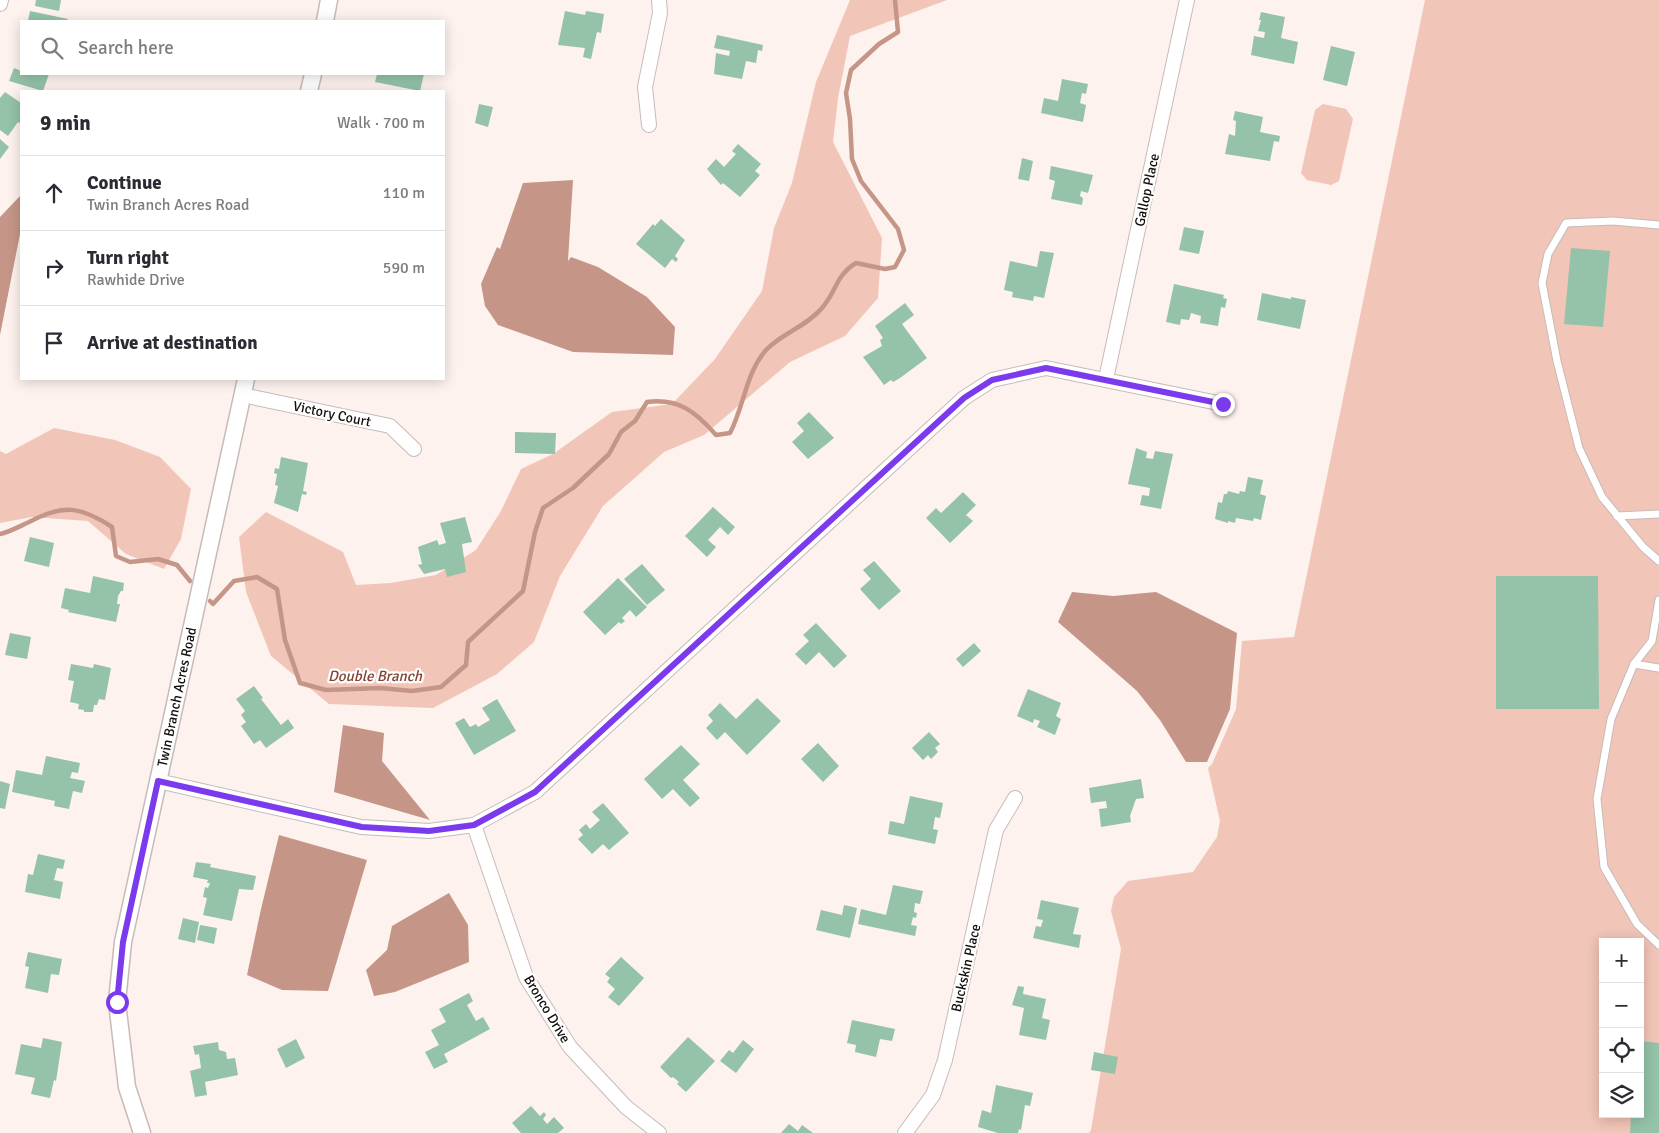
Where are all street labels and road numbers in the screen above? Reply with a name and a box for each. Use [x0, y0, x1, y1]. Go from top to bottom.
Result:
street label: Gallop Place [1131, 152, 1163, 228]
street label: Victory Court [291, 397, 373, 431]
street label: Twin Branch Acres Road [154, 626, 200, 768]
street label: Buckskin Place [948, 922, 984, 1014]
street label: Bronco Drive [520, 972, 574, 1046]

